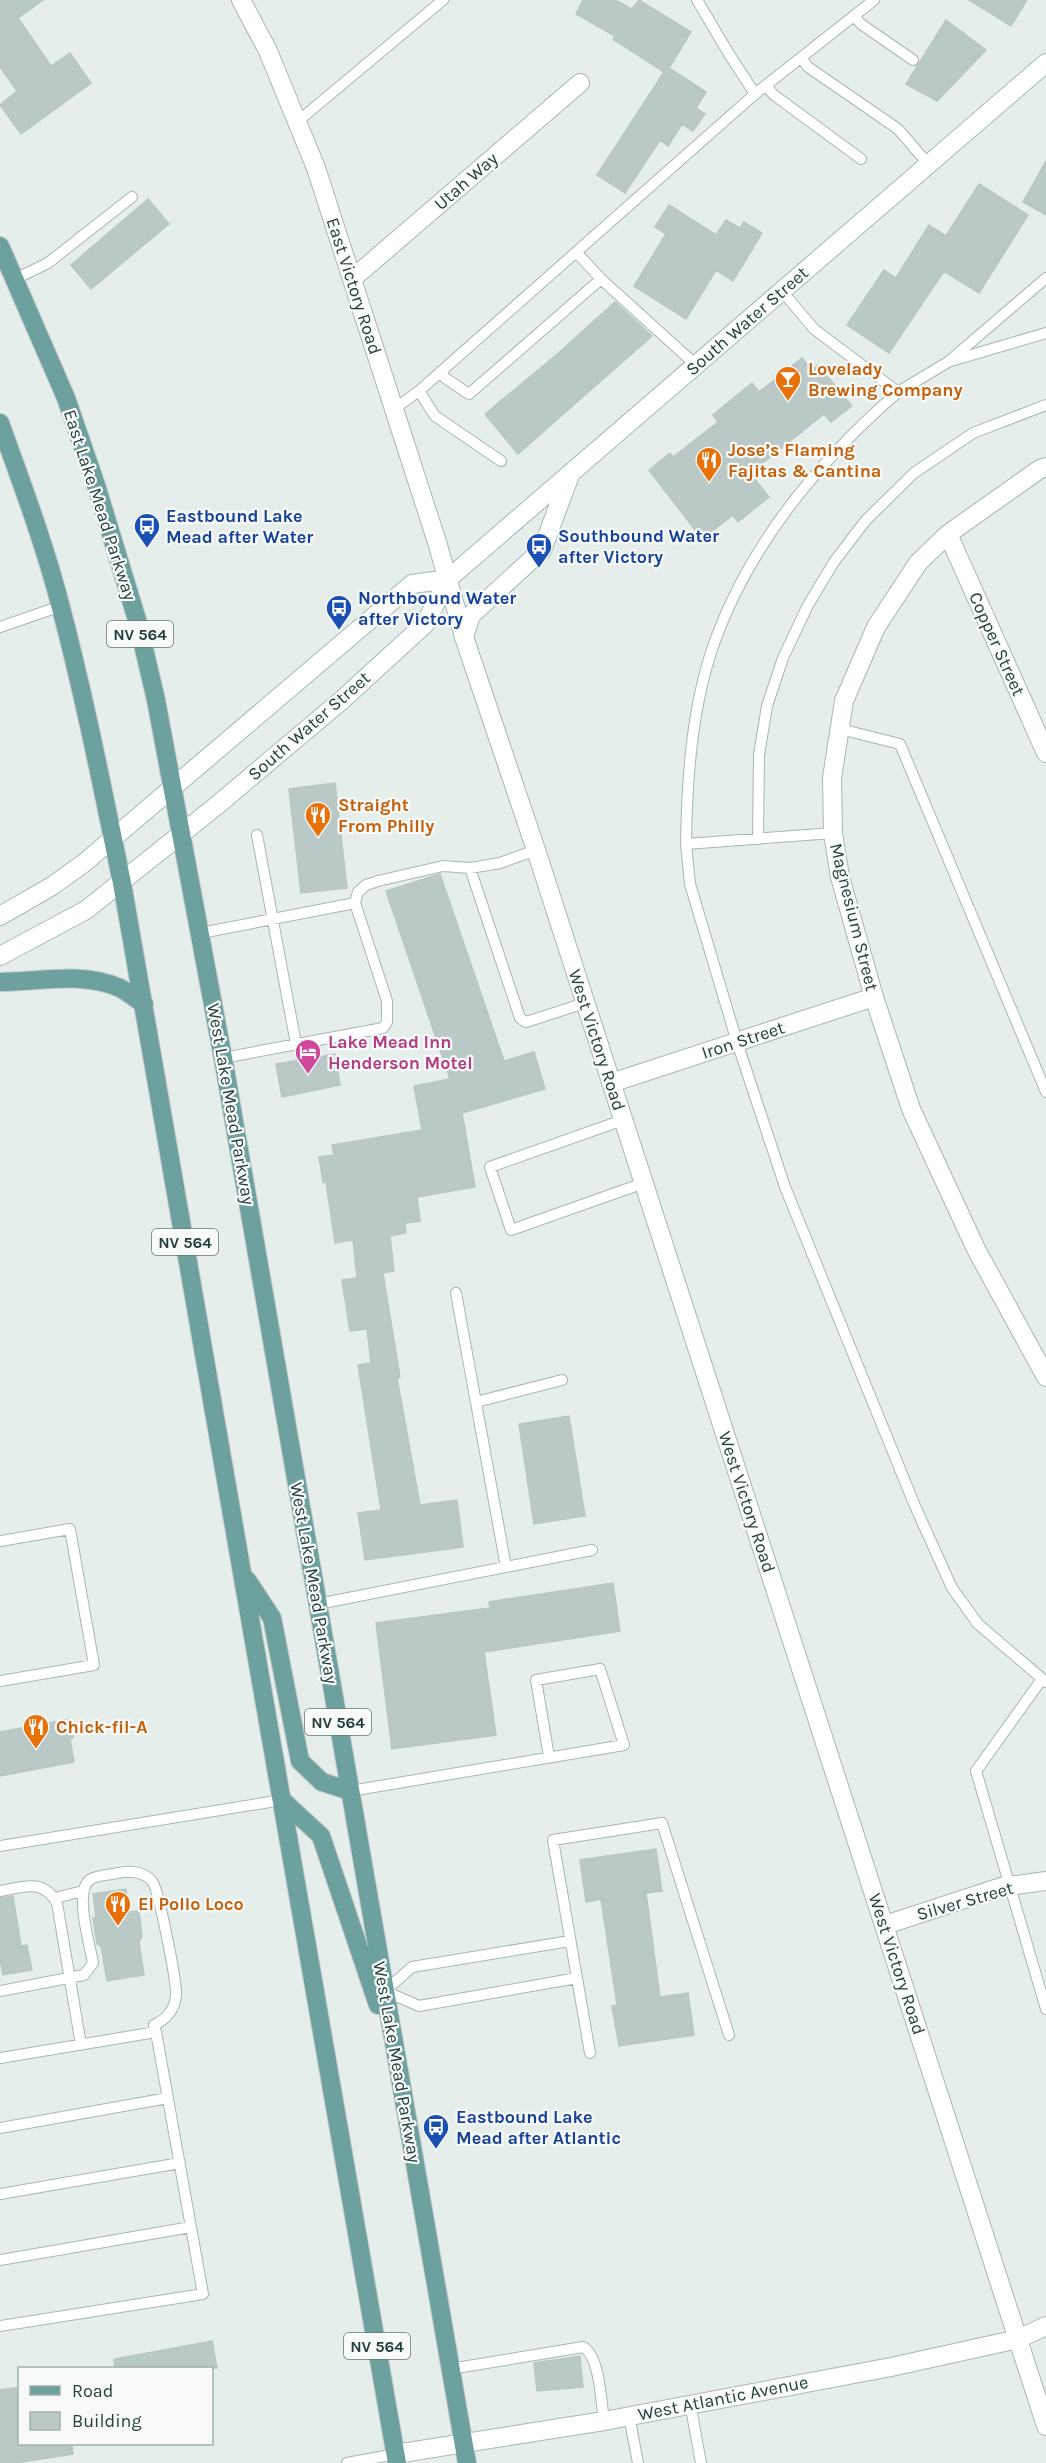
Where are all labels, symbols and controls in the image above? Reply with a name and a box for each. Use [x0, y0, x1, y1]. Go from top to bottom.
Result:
street label: Utah Way [430, 147, 503, 215]
street label: East Victory Road [322, 215, 386, 357]
street label: South Water Street [681, 262, 813, 380]
place label: Lovelady Brewing Company [808, 358, 963, 401]
bar icon: Lovelady Brewing Company [773, 364, 803, 402]
street label: East Lake Mead Parkway [59, 407, 142, 604]
place label: Jose’s Flaming Fajitas & Cantina [728, 439, 881, 482]
restaurant icon: Jose’s Flaming Fajitas & Cantina [694, 445, 724, 483]
place label: Eastbound Lake Mead after Water [166, 505, 313, 548]
bus stop icon: Eastbound Lake Mead after Water [132, 511, 162, 549]
place label: Southbound Water after Victory [558, 525, 719, 568]
bus stop icon: Southbound Water after Victory [524, 531, 554, 569]
place label: Northbound Water after Victory [358, 587, 516, 630]
street label: Copper Street [964, 589, 1030, 700]
bus stop icon: Northbound Water after Victory [324, 593, 354, 631]
road number: NV 564 [107, 621, 173, 647]
street label: South Water Street [243, 667, 375, 785]
place label: Straight From Philly [338, 794, 434, 837]
restaurant icon: Straight From Philly [303, 800, 333, 838]
street label: Magnesium Street [825, 841, 883, 993]
street label: West Victory Road [564, 967, 630, 1113]
street label: West Lake Mead Parkway [202, 1001, 260, 1207]
street label: Iron Street [699, 1016, 787, 1064]
place label: Lake Mead Inn Henderson Motel [328, 1031, 473, 1074]
hotel icon: Lake Mead Inn Henderson Motel [293, 1037, 323, 1075]
road number: NV 564 [152, 1229, 218, 1255]
street label: West Victory Road [714, 1429, 780, 1575]
street label: West Lake Mead Parkway [285, 1480, 343, 1686]
road number: NV 564 [305, 1709, 371, 1735]
restaurant icon: Chick-fil-A [21, 1712, 51, 1750]
place label: Chick-fil-A [56, 1716, 147, 1738]
street label: Silver Street [914, 1877, 1016, 1925]
restaurant icon: El Pollo Loco [103, 1889, 133, 1927]
street label: West Victory Road [864, 1891, 930, 2037]
place label: El Pollo Loco [138, 1893, 244, 1915]
street label: West Lake Mead Parkway [368, 1959, 426, 2165]
place label: Eastbound Lake Mead after Atlantic [456, 2106, 621, 2149]
bus stop icon: Eastbound Lake Mead after Atlantic [421, 2112, 451, 2150]
road number: NV 564 [344, 2333, 410, 2359]
legend [18, 2367, 213, 2445]
street label: West Atlantic Avenue [636, 2371, 810, 2425]
text: Road [72, 2380, 113, 2402]
text: Building [72, 2410, 142, 2432]

